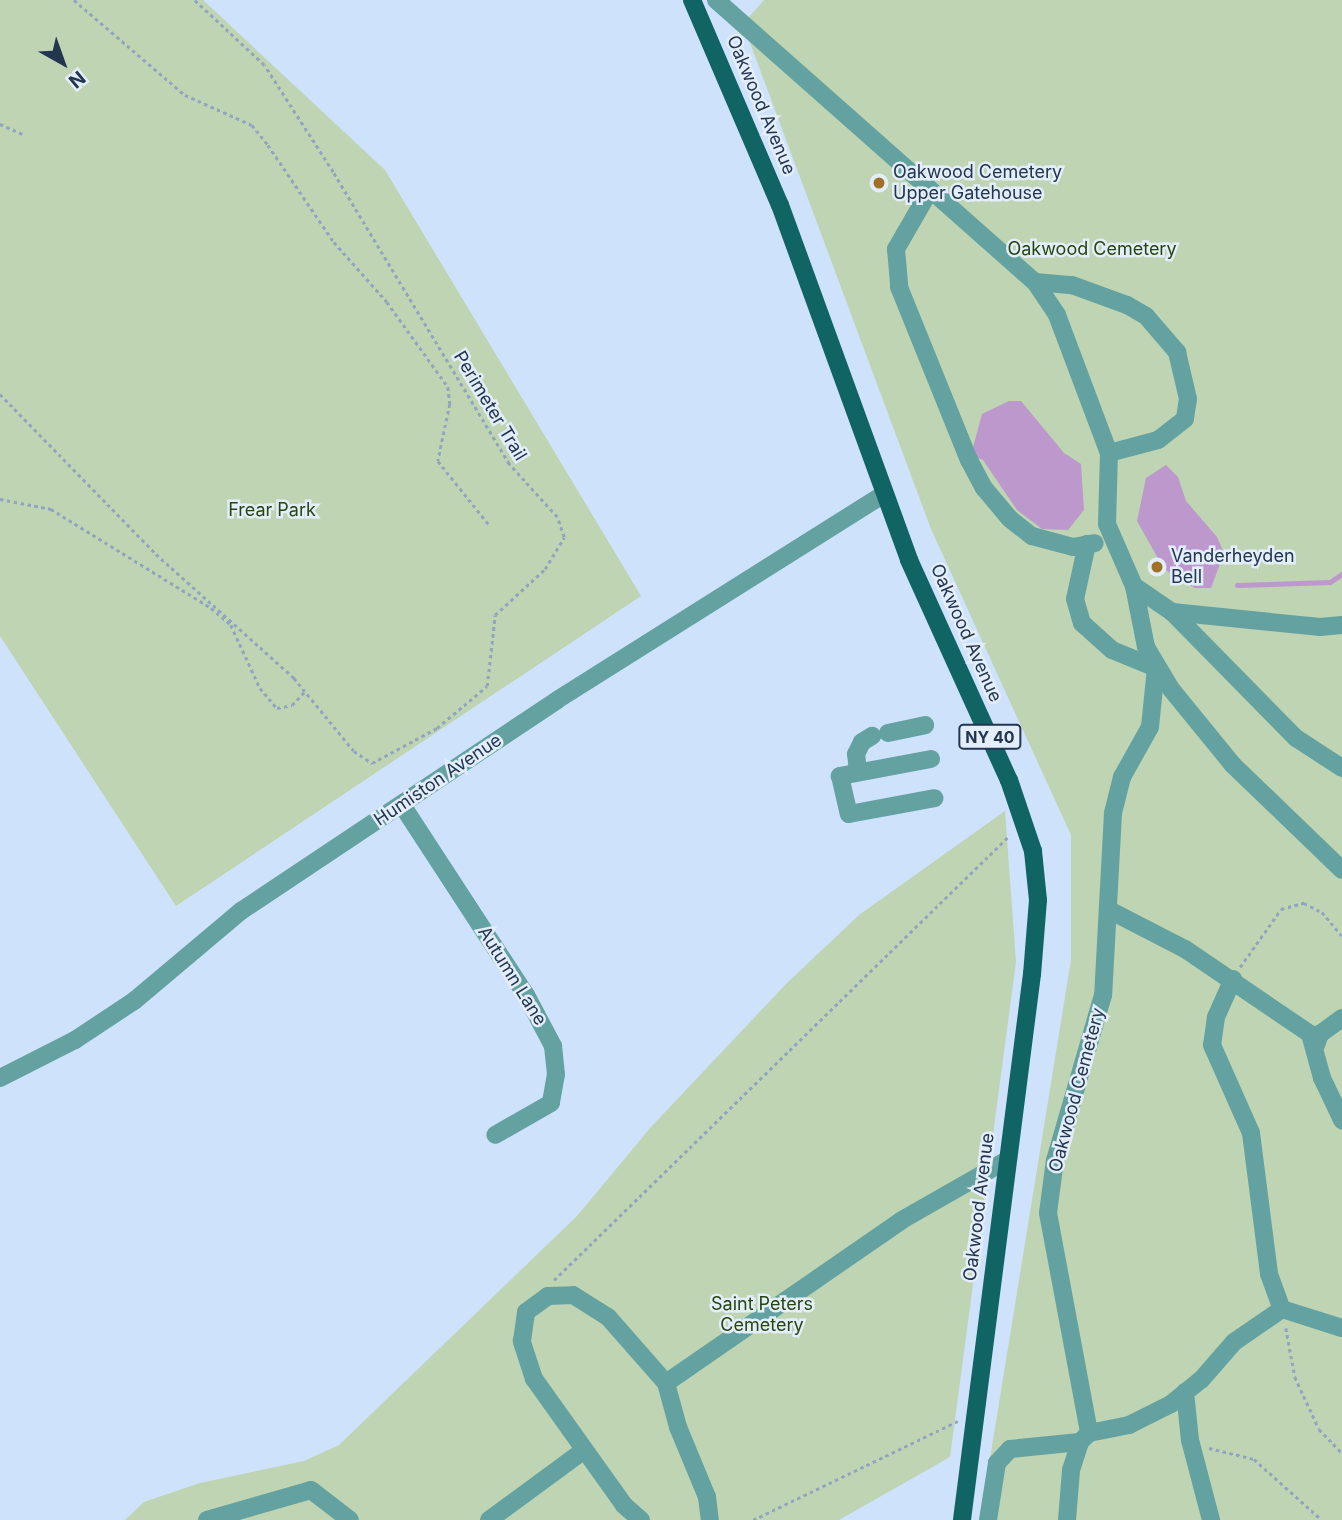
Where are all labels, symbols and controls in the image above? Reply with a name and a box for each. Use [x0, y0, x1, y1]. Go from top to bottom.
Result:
north arrow [28, 28, 98, 98]
street label: Oakwood Avenue [722, 32, 800, 178]
text: N [64, 66, 90, 93]
place label: Oakwood Cemetery Upper Gatehouse [893, 162, 1062, 204]
marker: Oakwood Cemetery Upper Gatehouse [871, 175, 887, 191]
park label: Oakwood Cemetery [1007, 238, 1177, 260]
street label: Perimeter Trail [449, 347, 531, 465]
park label: Frear Park [228, 499, 316, 521]
place label: Vanderheyden Bell [1171, 546, 1295, 588]
marker: Vanderheyden Bell [1149, 559, 1165, 575]
street label: Oakwood Avenue [926, 561, 1006, 705]
road number: NY 40 [957, 724, 1023, 750]
street label: Humiston Avenue [370, 729, 506, 831]
street label: Autumn Lane [473, 923, 551, 1029]
street label: Oakwood Cemetery [1045, 1006, 1109, 1174]
street label: Oakwood Avenue [959, 1132, 999, 1282]
park label: Saint Peters Cemetery [711, 1294, 813, 1336]

